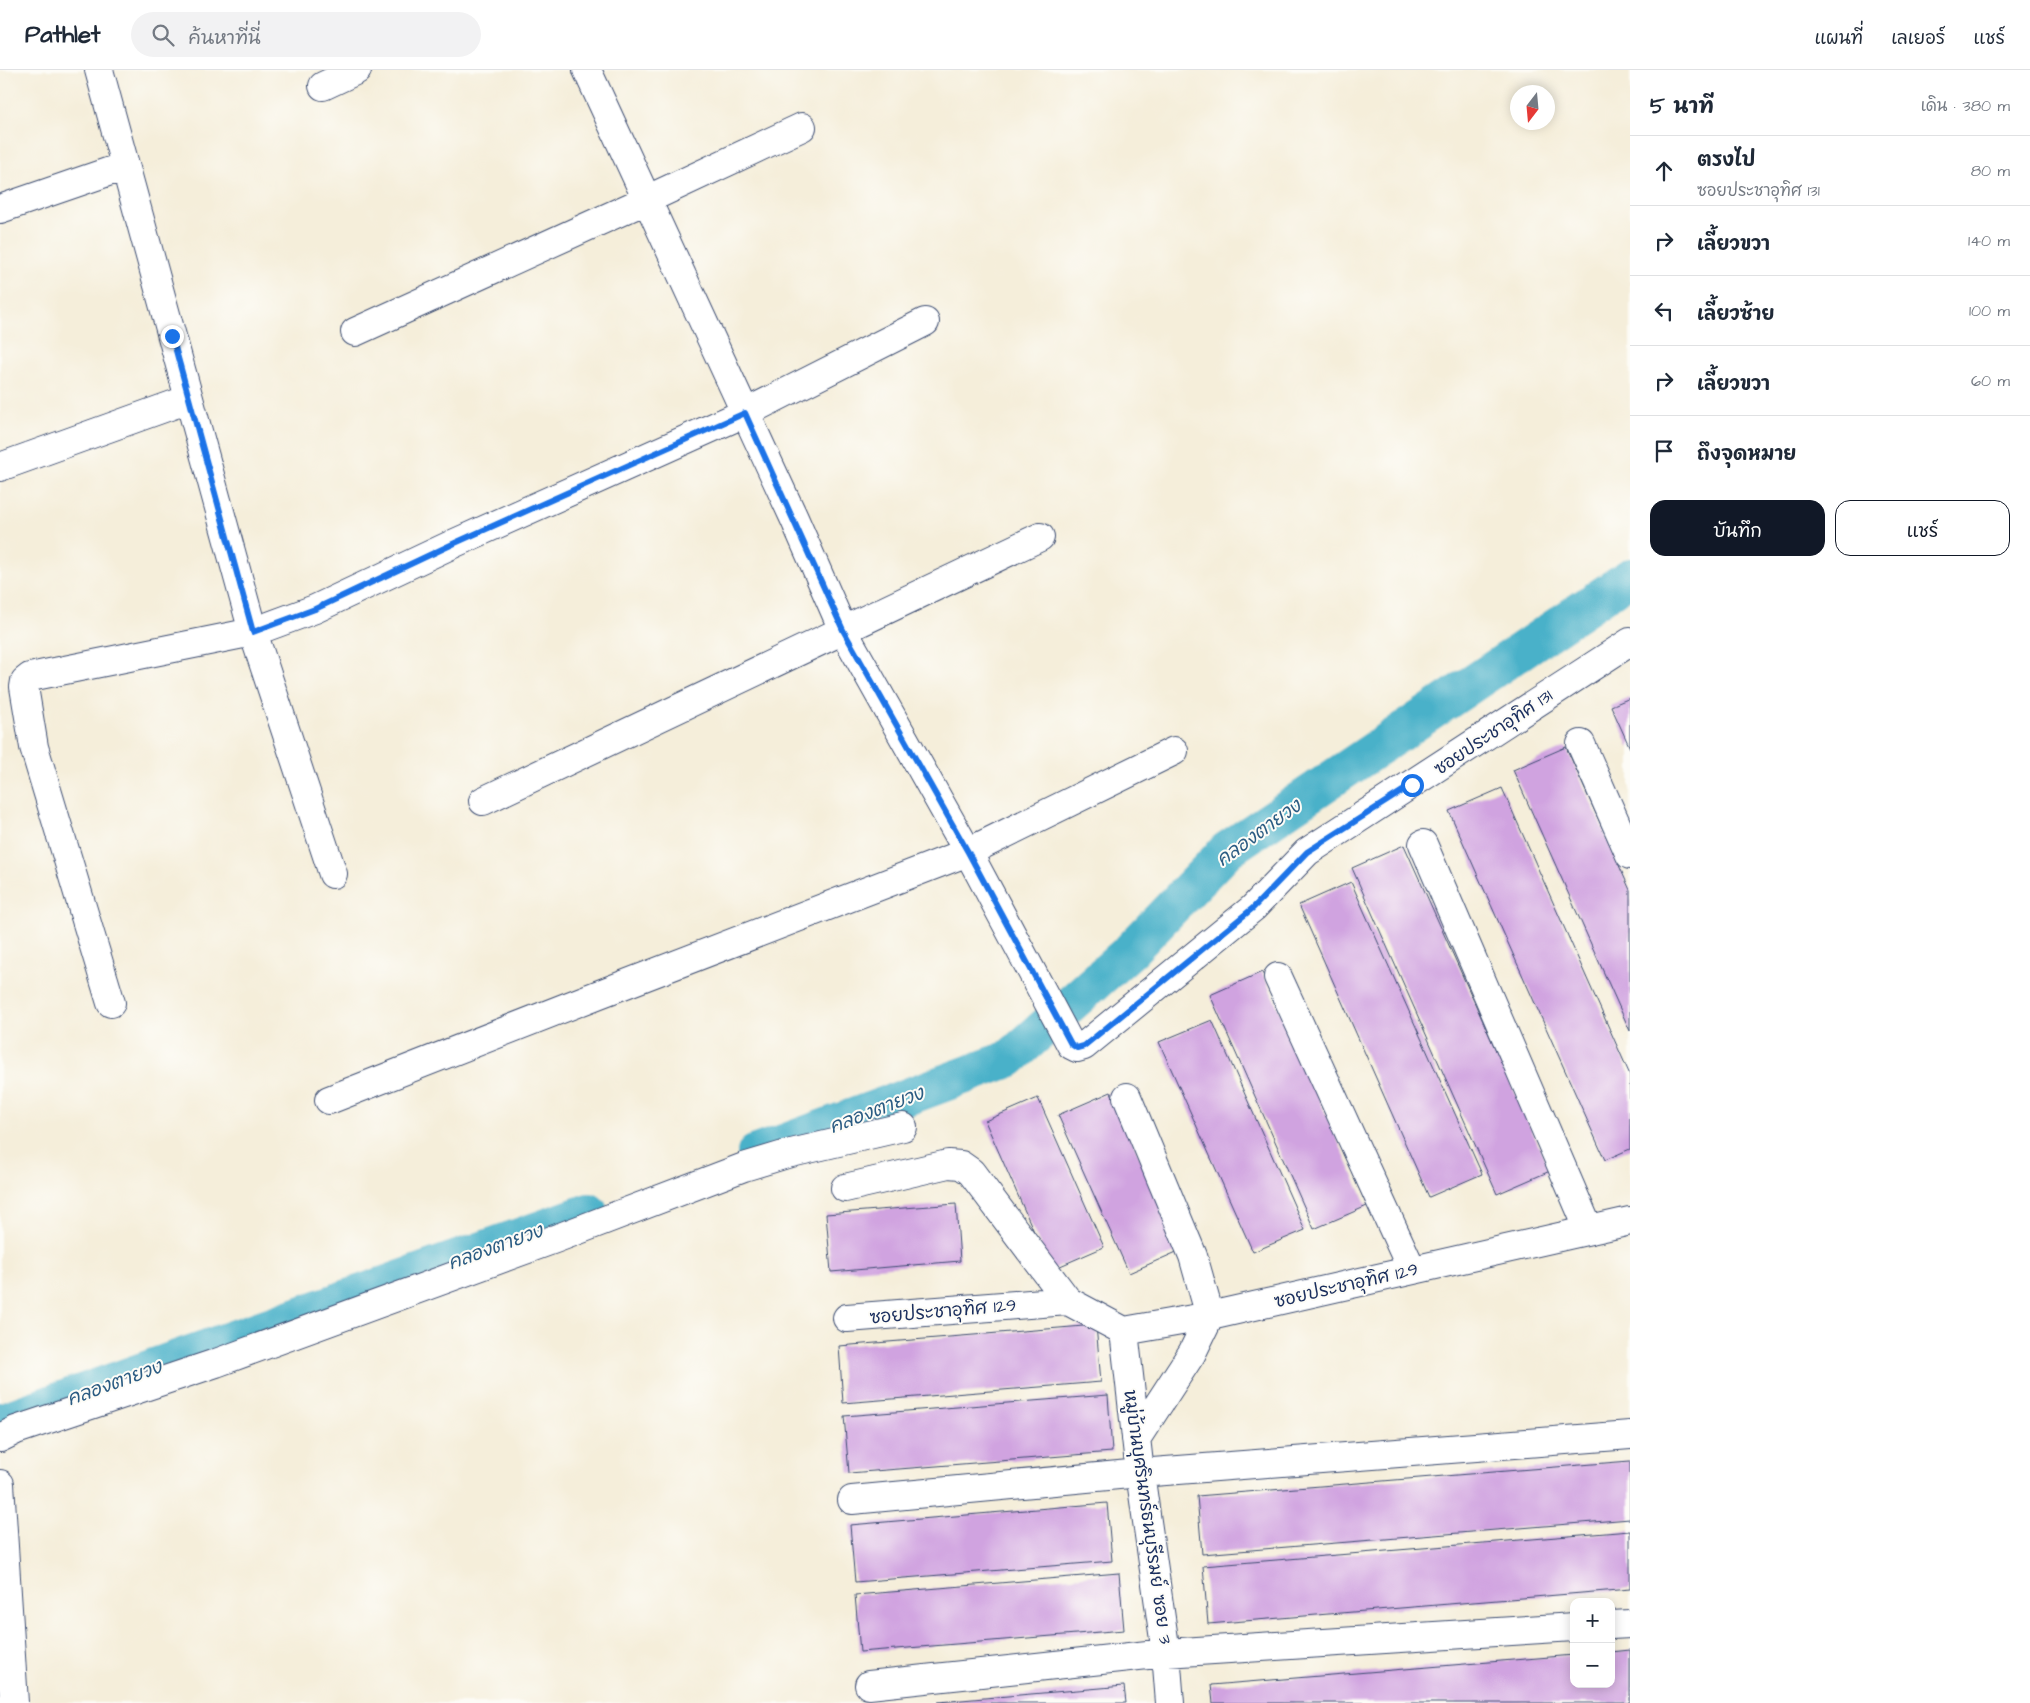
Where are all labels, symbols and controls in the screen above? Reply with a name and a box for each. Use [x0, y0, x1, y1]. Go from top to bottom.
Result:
search box [131, 12, 481, 57]
text: Pathlet [25, 18, 101, 52]
icon: search [149, 21, 177, 49]
text: ค้นหาที่นี่ [189, 25, 261, 52]
text: แผนที่ [1815, 26, 1863, 51]
text: เลเยอร์ [1891, 26, 1945, 51]
text: แชร์ [1973, 26, 2005, 51]
north arrow [1510, 85, 1555, 130]
text: 5 นาที [1650, 92, 1714, 121]
text: เดิน · 380 m [1921, 95, 2010, 117]
text: ตรงไป [1697, 147, 1755, 174]
icon: ahead [1650, 157, 1678, 185]
text: 80 m [1971, 160, 2010, 182]
text: ซอยประชาอุทิศ 131 [1697, 180, 1820, 202]
icon: right [1650, 227, 1678, 255]
text: 140 m [1968, 230, 2010, 252]
text: เลี้ยวขวา [1697, 231, 1770, 258]
icon: left [1650, 297, 1678, 325]
text: 100 m [1969, 300, 2010, 322]
text: เลี้ยวซ้าย [1697, 301, 1774, 328]
route end [161, 325, 184, 348]
icon: right [1650, 367, 1678, 395]
text: 60 m [1971, 370, 2010, 392]
text: เลี้ยวขวา [1697, 371, 1770, 398]
icon: arrive [1650, 437, 1678, 465]
text: ถึงจุดหมาย [1697, 441, 1796, 468]
button: บันทึก [1650, 500, 1825, 556]
button: แชร์ [1835, 500, 2010, 556]
street label: ซอยประชาอุทิศ 131 [1429, 683, 1558, 782]
route start [1401, 774, 1424, 797]
water label: คลองตายวง [1211, 792, 1309, 873]
water label: คลองตายวง [825, 1079, 930, 1141]
water label: คลองตายวง [444, 1217, 549, 1277]
street label: ซอยประชาอุทิศ 129 [1272, 1257, 1421, 1315]
street label: ซอยประชาอุทิศ 129 [869, 1293, 1018, 1331]
water label: คลองตายวง [63, 1353, 168, 1413]
street label: หมู่บ้านบุศรินทร์ธนบุรีรมย์ ซอย 3 [1116, 1388, 1179, 1646]
map controls [1570, 1598, 1615, 1688]
button: + [1570, 1598, 1615, 1643]
button: − [1570, 1643, 1615, 1688]

